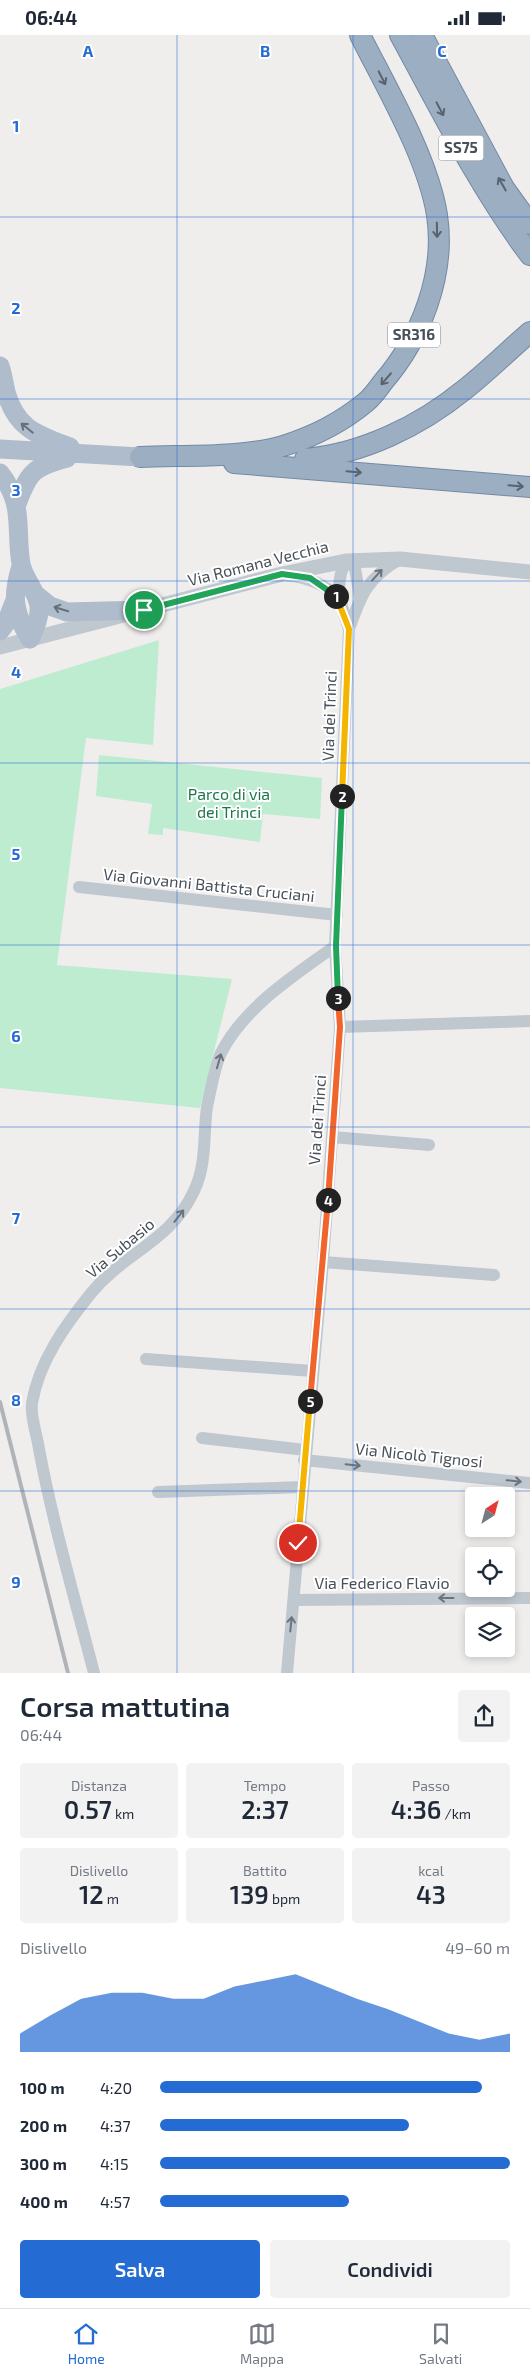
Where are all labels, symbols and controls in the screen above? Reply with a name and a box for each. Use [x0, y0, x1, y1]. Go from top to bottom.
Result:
text: 06:44 [25, 6, 77, 29]
text: A [83, 41, 94, 60]
text: B [260, 41, 270, 60]
text: C [437, 41, 447, 60]
one-way arrow [377, 71, 387, 86]
one-way arrow [435, 101, 445, 116]
text: 1 [13, 116, 19, 135]
road number: SS75 [438, 135, 484, 161]
one-way arrow [497, 178, 507, 192]
one-way arrow [432, 222, 442, 238]
text: 2 [11, 298, 21, 317]
road number: SR316 [388, 323, 440, 347]
one-way arrow [380, 373, 391, 386]
one-way arrow [21, 422, 34, 433]
one-way arrow [346, 467, 362, 477]
text: 3 [11, 480, 21, 499]
one-way arrow [508, 481, 524, 490]
street label: Via Romana Vecchia [186, 536, 330, 589]
one-way arrow [371, 569, 383, 582]
pin: 1 [324, 583, 348, 609]
text: 1 [333, 588, 340, 605]
pin [123, 589, 165, 631]
icon: arrive [130, 596, 158, 624]
one-way arrow [53, 604, 69, 614]
text: 4 [11, 662, 21, 681]
street label: Via dei Trinci [317, 671, 340, 761]
pin: 2 [330, 783, 354, 809]
park label: Parco di via dei Trinci [188, 784, 270, 821]
text: 2 [338, 788, 347, 805]
text: 5 [12, 844, 21, 863]
street label: Via Giovanni Battista Cruciani [102, 864, 316, 905]
pin: 3 [326, 985, 350, 1011]
text: 3 [335, 990, 342, 1007]
text: 6 [11, 1026, 21, 1045]
one-way arrow [215, 1053, 225, 1069]
street label: Via dei Trinci [304, 1074, 329, 1166]
pin: 4 [316, 1187, 340, 1213]
text: 4 [324, 1192, 333, 1209]
text: 7 [12, 1208, 21, 1227]
one-way arrow [174, 1209, 184, 1223]
street label: Via Subasio [82, 1214, 158, 1282]
pin: 5 [298, 1389, 322, 1413]
text: 8 [11, 1390, 21, 1409]
text: 5 [307, 1393, 314, 1410]
street label: Via Nicolò Tignosi [355, 1438, 484, 1471]
one-way arrow [344, 1460, 360, 1470]
one-way arrow [506, 1476, 522, 1486]
north arrow [465, 1487, 515, 1537]
map controls [465, 1487, 515, 1657]
pin [277, 1522, 319, 1564]
icon: check [284, 1529, 312, 1557]
button: locate [465, 1547, 515, 1597]
text: 9 [11, 1572, 21, 1591]
street label: Via Federico Flavio [314, 1573, 450, 1592]
one-way arrow [439, 1593, 455, 1603]
button: layers [465, 1607, 515, 1657]
one-way arrow [287, 1617, 296, 1633]
text: Corsa mattutina [20, 1689, 230, 1723]
button: share [458, 1690, 510, 1742]
text: 06:44 [20, 1725, 62, 1744]
text: Distanza [71, 1777, 127, 1794]
text: Tempo [244, 1777, 286, 1794]
text: Passo [412, 1777, 450, 1794]
text: 0.57 [64, 1794, 112, 1824]
text: 2:37 [241, 1794, 289, 1824]
text: 4:36 [391, 1794, 441, 1824]
text: km [112, 1805, 134, 1822]
text: /km [441, 1805, 471, 1822]
text: Dislivello [70, 1862, 128, 1879]
text: Battito [243, 1862, 287, 1879]
text: kcal [418, 1862, 444, 1879]
text: 12 [79, 1879, 104, 1909]
text: 139 [230, 1879, 269, 1909]
text: 43 [416, 1879, 446, 1909]
text: m [104, 1890, 119, 1907]
text: bpm [269, 1890, 300, 1907]
text: Dislivello [20, 1938, 87, 1957]
text: 49–60 m [445, 1938, 510, 1957]
text: 100 m [20, 2078, 65, 2097]
text: 4:20 [100, 2078, 132, 2097]
text: 200 m [20, 2116, 67, 2135]
text: 4:37 [100, 2116, 131, 2135]
text: 300 m [20, 2154, 67, 2173]
text: 4:15 [100, 2154, 129, 2173]
text: 400 m [20, 2192, 68, 2211]
text: 4:57 [100, 2192, 130, 2211]
button: Salva [20, 2240, 260, 2298]
button: Condividi [270, 2240, 510, 2298]
tab: Home [68, 2320, 105, 2367]
tab: Mappa [240, 2320, 284, 2367]
tab: Salvati [419, 2320, 462, 2367]

